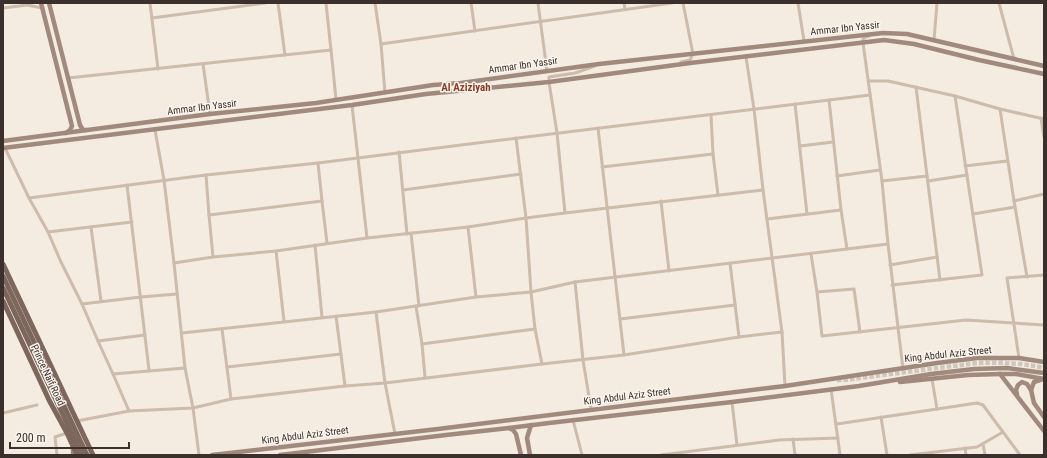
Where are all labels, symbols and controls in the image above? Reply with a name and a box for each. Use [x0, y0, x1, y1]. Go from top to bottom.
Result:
street label: Ammar Ibn Yassir [810, 19, 880, 37]
street label: Ammar Ibn Yassir [488, 55, 558, 75]
district label: Al Aziziyah [441, 81, 491, 94]
street label: Ammar Ibn Yassir [167, 97, 237, 117]
street label: Prince Naif Road [29, 343, 67, 407]
street label: King Abdul Aziz Street [904, 344, 992, 364]
street label: King Abdul Aziz Street [583, 385, 671, 407]
scale bar [10, 424, 129, 450]
street label: King Abdul Aziz Street [261, 424, 349, 446]
text: 200 m [16, 431, 46, 445]

